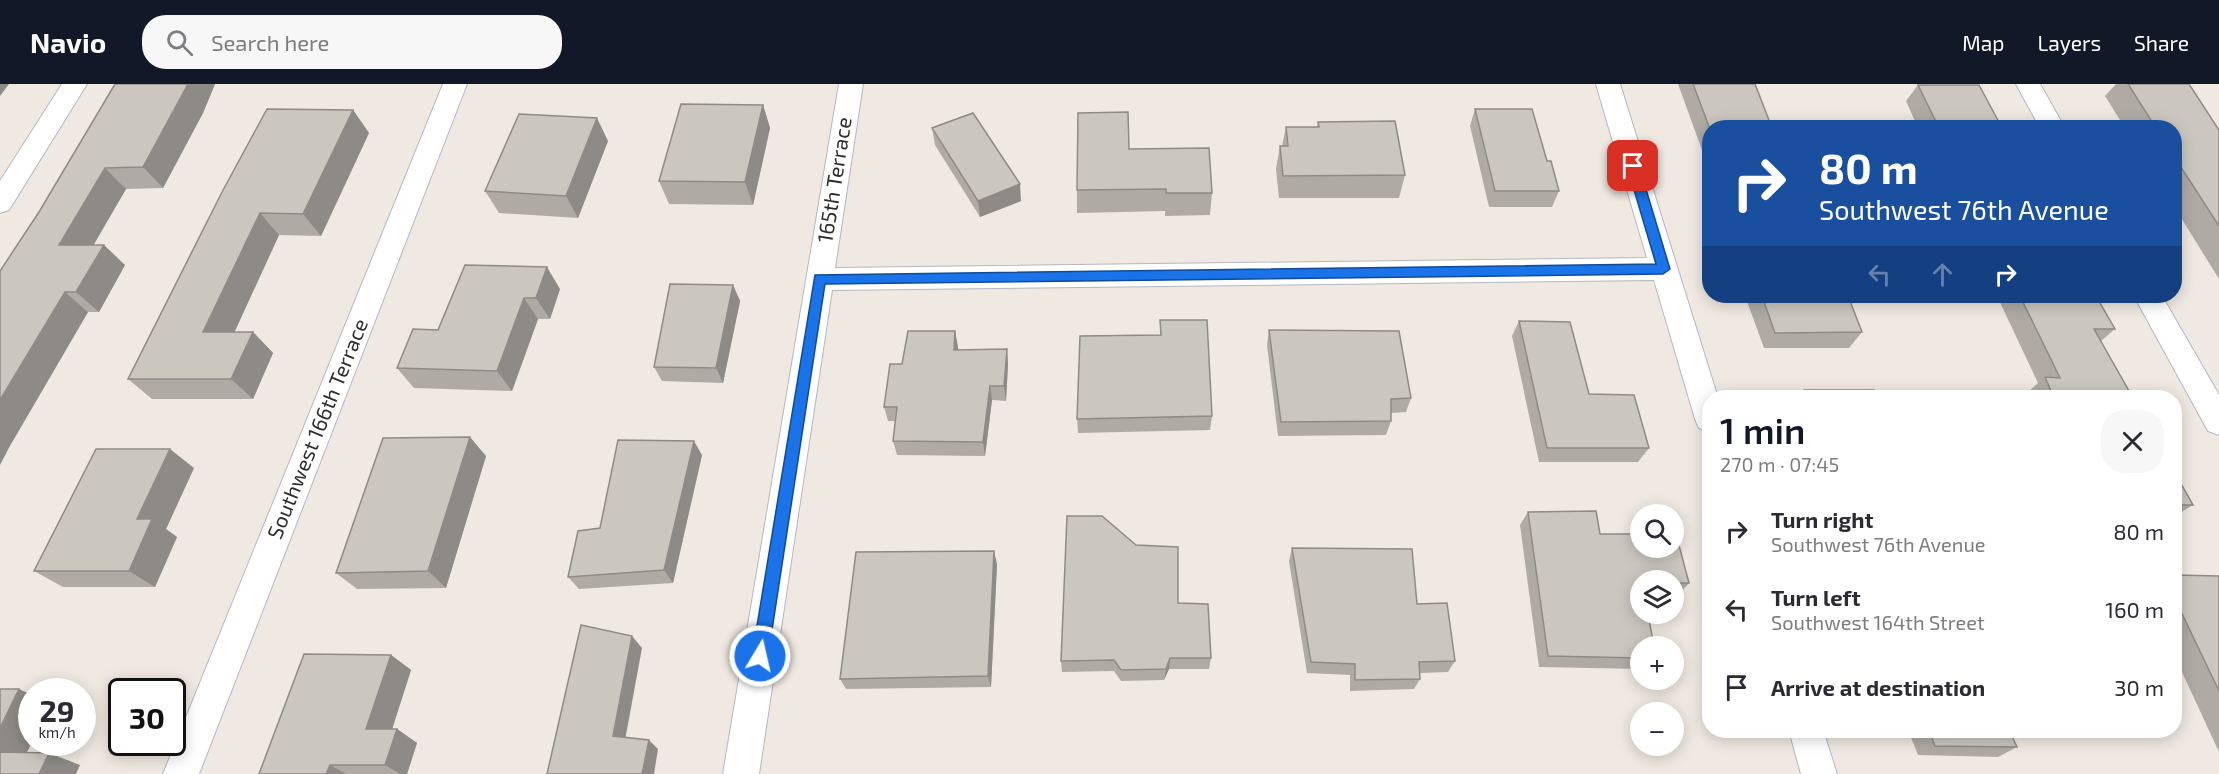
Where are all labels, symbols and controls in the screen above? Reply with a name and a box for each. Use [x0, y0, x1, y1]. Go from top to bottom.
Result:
search box [142, 15, 562, 69]
text: Navio [30, 25, 106, 59]
icon: search [163, 26, 196, 59]
text: Search here [211, 29, 329, 55]
text: Map [1962, 30, 2004, 55]
text: Layers [2037, 30, 2101, 55]
text: Share [2134, 30, 2189, 55]
street label: 165th Terrace [811, 115, 856, 244]
pin [1607, 140, 1658, 191]
text: 80 m [1819, 142, 1918, 192]
icon: right [1720, 144, 1798, 222]
icon: arrive [1616, 149, 1649, 182]
text: Southwest 76th Avenue [1819, 193, 2109, 225]
icon: left [1863, 258, 1896, 291]
icon: ahead [1926, 258, 1959, 291]
icon: right [1989, 258, 2022, 291]
street label: Southwest 166th Terrace [261, 315, 372, 542]
text: 1 min [1720, 408, 1805, 451]
button: close [2101, 410, 2164, 473]
text: 270 m · 07:45 [1720, 452, 1839, 476]
map controls [1630, 504, 1684, 756]
button: search [1630, 504, 1684, 558]
text: Turn right [1771, 506, 1873, 532]
icon: right [1720, 515, 1753, 548]
text: 80 m [2113, 518, 2164, 544]
text: Southwest 76th Avenue [1771, 532, 1986, 556]
button: layers [1630, 570, 1684, 624]
text: Turn left [1771, 584, 1860, 610]
icon: left [1720, 593, 1753, 626]
text: 160 m [2105, 596, 2164, 622]
text: Southwest 164th Street [1771, 610, 1985, 634]
position arrow [728, 624, 792, 688]
button: + [1630, 636, 1684, 690]
icon: arrive [1720, 671, 1753, 704]
text: Arrive at destination [1771, 674, 1985, 700]
text: 30 m [2114, 674, 2164, 700]
speed limit sign: 30 [108, 678, 186, 756]
text: 29 [39, 692, 75, 728]
button: − [1630, 702, 1684, 756]
text: km/h [38, 723, 76, 741]

